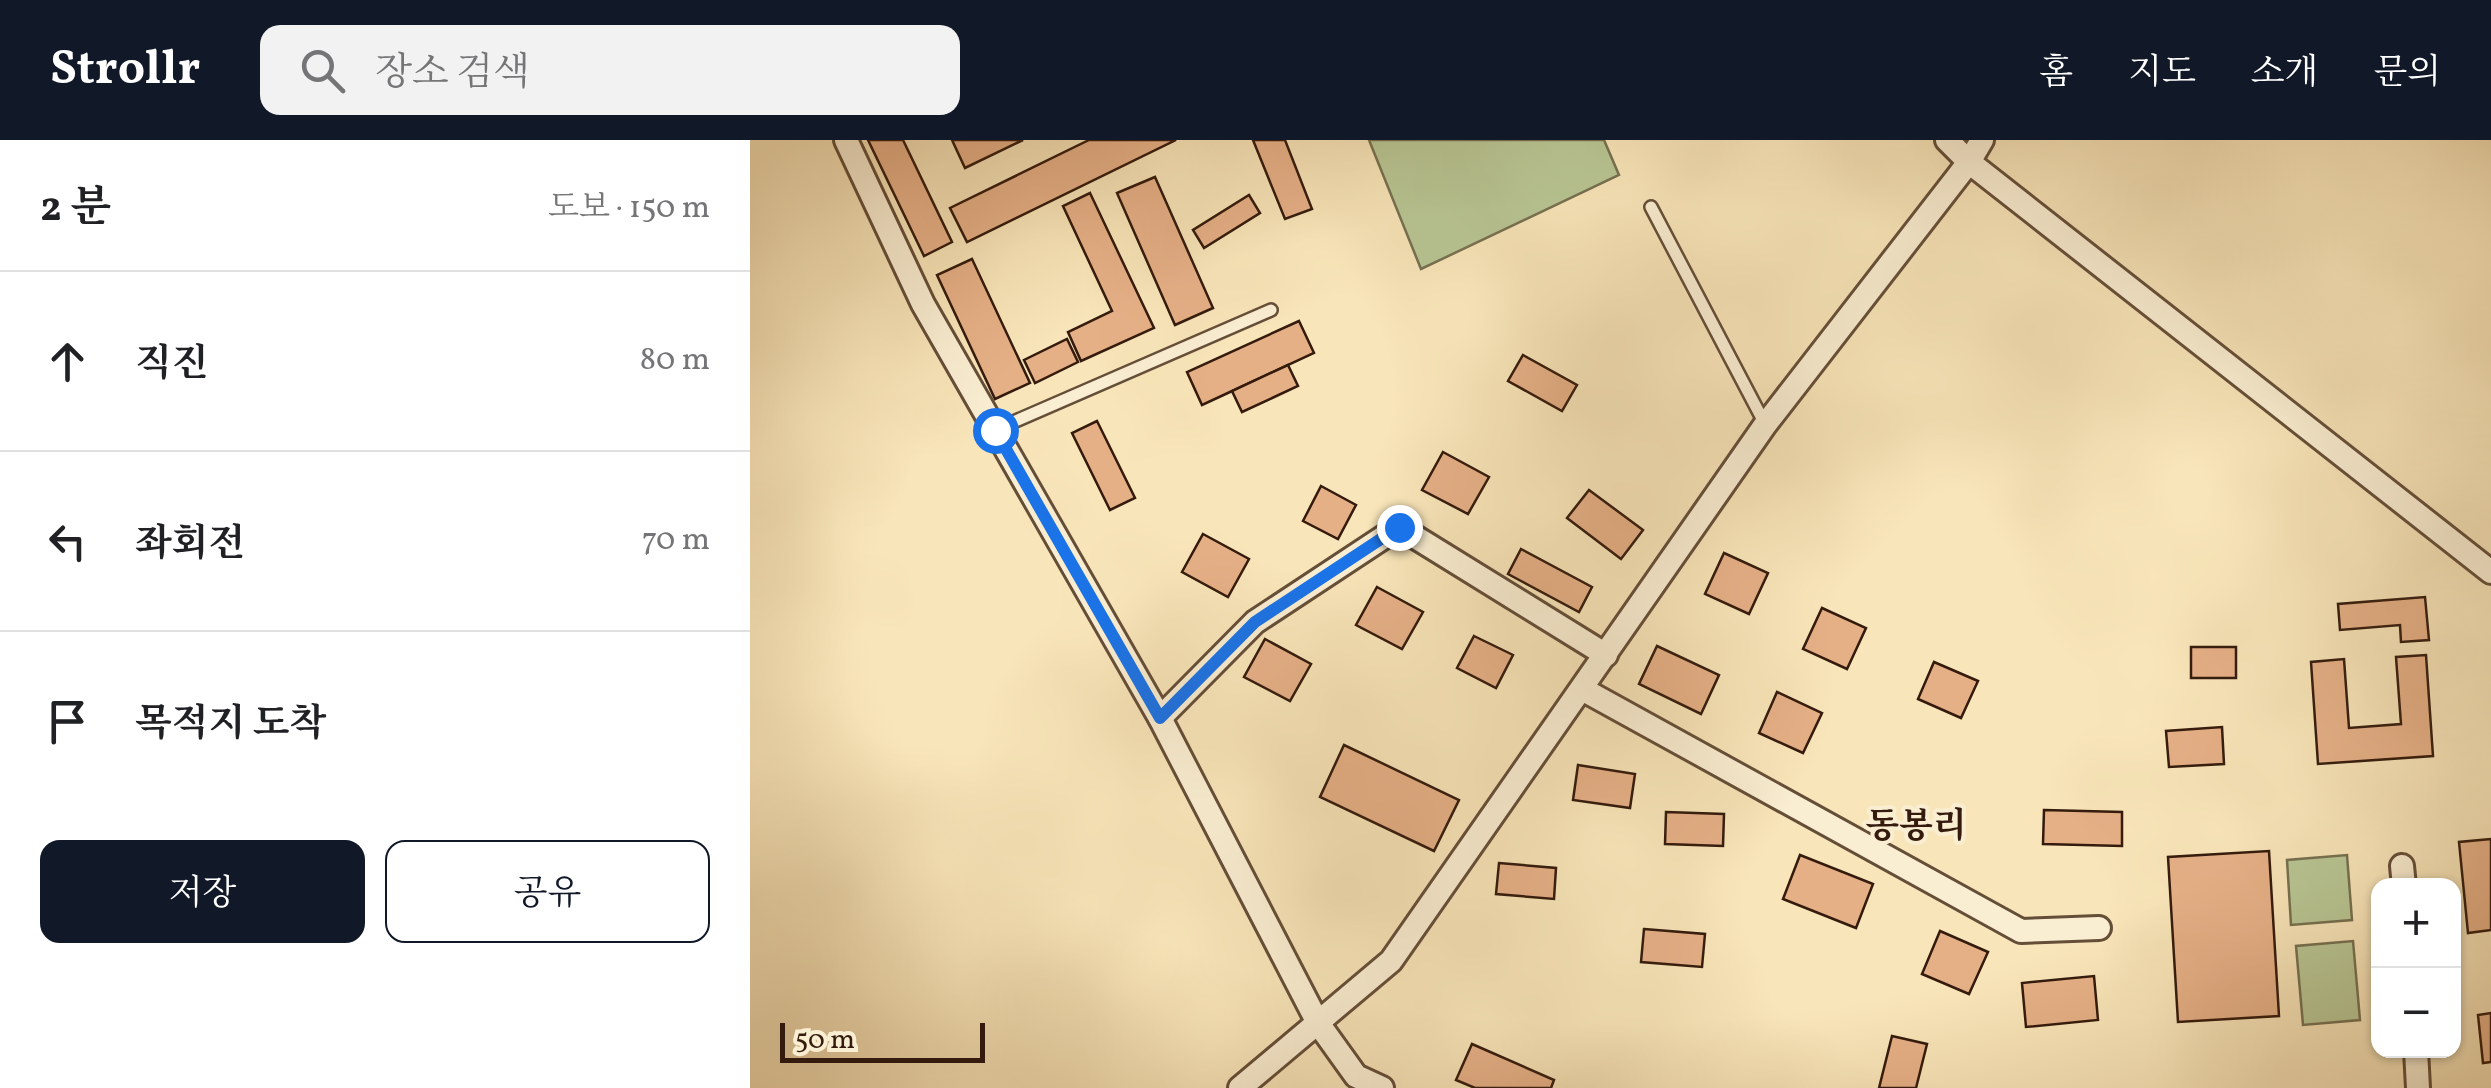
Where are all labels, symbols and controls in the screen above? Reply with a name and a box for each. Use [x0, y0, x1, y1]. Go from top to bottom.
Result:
search box [260, 25, 960, 115]
text: Strollr [50, 37, 200, 104]
icon: search [295, 43, 350, 98]
text: 장소 검색 [375, 48, 530, 101]
text: 홈 [2039, 50, 2073, 98]
text: 지도 [2128, 50, 2196, 98]
text: 소개 [2251, 50, 2318, 98]
text: 문의 [2373, 50, 2441, 98]
text: 2 분 [40, 180, 111, 239]
text: 도보 · 150 m [548, 187, 710, 231]
icon: ahead [40, 334, 95, 389]
text: 직진 [135, 339, 208, 392]
text: 80 m [640, 339, 710, 383]
route start [973, 408, 1019, 454]
route end [1377, 505, 1423, 551]
icon: left [40, 514, 95, 569]
text: 좌회전 [135, 519, 245, 572]
text: 70 m [642, 519, 710, 563]
icon: arrive [40, 694, 95, 749]
text: 목적지 도착 [135, 699, 326, 752]
district label: 동봉리 [1865, 804, 1967, 852]
button: 저장 [40, 840, 365, 943]
button: 공유 [385, 840, 710, 943]
map controls [2371, 878, 2461, 1058]
button: + [2371, 878, 2461, 968]
button: − [2371, 968, 2461, 1058]
scale bar [780, 1018, 985, 1062]
text: 50 m [795, 1021, 855, 1060]

